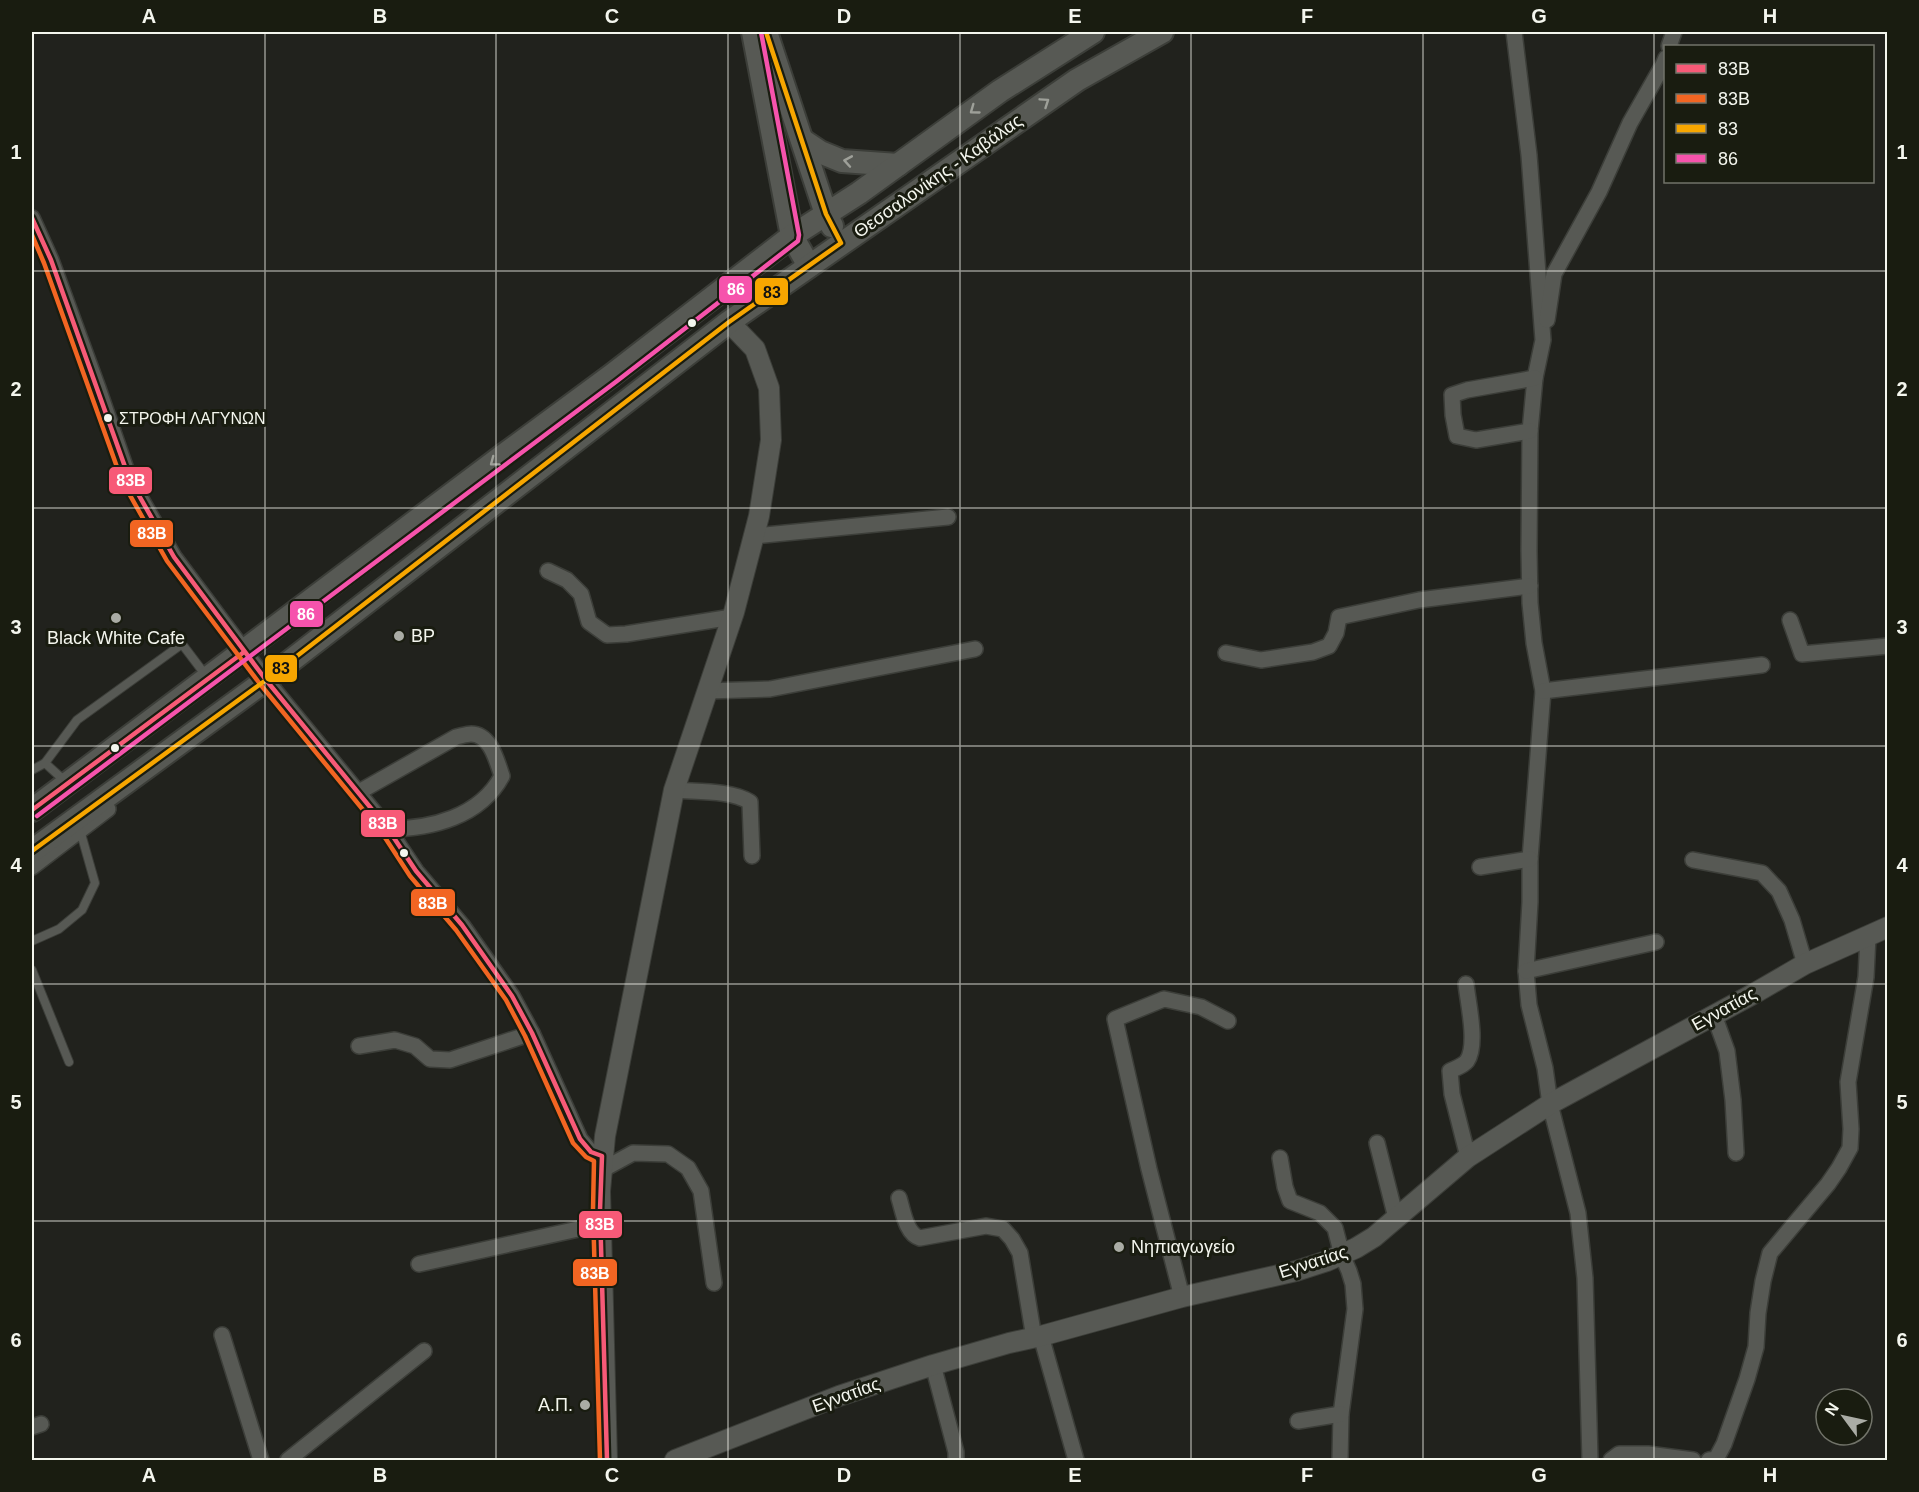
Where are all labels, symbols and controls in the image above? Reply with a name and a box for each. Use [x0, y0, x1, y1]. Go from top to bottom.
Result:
text: A [142, 5, 156, 27]
text: B [373, 5, 387, 27]
text: C [605, 5, 619, 27]
text: D [837, 5, 851, 27]
text: E [1068, 5, 1082, 27]
text: F [1301, 5, 1313, 27]
text: G [1531, 5, 1547, 27]
text: H [1763, 5, 1777, 27]
legend [1664, 45, 1874, 183]
text: 83B [1718, 59, 1750, 79]
text: 83Β [1718, 89, 1750, 109]
one-way arrow [1038, 98, 1049, 109]
one-way arrow [970, 103, 981, 114]
street label: Θεσσαλονίκης - Καβάλας [850, 110, 1026, 242]
text: 83 [1718, 119, 1738, 139]
text: 1 [10, 141, 22, 163]
text: 1 [1896, 141, 1908, 163]
text: 86 [1718, 149, 1738, 169]
one-way arrow [843, 155, 853, 168]
line badge: 86 [718, 275, 753, 304]
line badge: 83 [754, 277, 789, 306]
text: 86 [727, 281, 745, 298]
text: 83 [763, 284, 781, 301]
unlabelled marker [686, 317, 698, 329]
text: 2 [10, 378, 22, 400]
text: 2 [1896, 378, 1908, 400]
place label: ΣΤΡΟΦΗ ΛΑΓΥΝΩΝ [119, 410, 266, 427]
marker: ΣΤΡΟΦΗ ΛΑΓΥΝΩΝ [102, 412, 114, 424]
one-way arrow [490, 454, 501, 465]
line badge: 83B [108, 466, 153, 495]
text: 83B [116, 472, 146, 489]
line badge: 83Β [129, 519, 174, 548]
text: 83Β [137, 525, 167, 542]
line badge: 86 [289, 600, 324, 628]
text: 86 [297, 606, 315, 623]
marker: Black White Cafe [109, 611, 123, 625]
text: 3 [10, 616, 22, 638]
text: 3 [1896, 616, 1908, 638]
place label: BP [411, 626, 435, 646]
place label: Black White Cafe [47, 628, 185, 648]
marker: BP [392, 629, 406, 643]
line badge: 83 [264, 654, 298, 683]
text: 83 [272, 660, 290, 677]
unlabelled marker [109, 742, 121, 754]
line badge: 83B [360, 809, 406, 838]
text: 83B [368, 815, 398, 832]
unlabelled marker [398, 847, 410, 859]
text: 4 [10, 854, 22, 876]
text: 4 [1896, 854, 1908, 876]
line badge: 83Β [410, 888, 456, 917]
text: 83Β [418, 895, 448, 912]
street label: Εγνατίας [1688, 983, 1760, 1035]
text: 5 [10, 1091, 22, 1113]
text: 5 [1896, 1091, 1908, 1113]
line badge: 83B [578, 1210, 623, 1239]
text: 83B [585, 1216, 615, 1233]
place label: Νηπιαγωγείο [1131, 1237, 1235, 1257]
marker: Νηπιαγωγείο [1112, 1240, 1126, 1254]
street label: Εγνατίας [1276, 1241, 1350, 1282]
line badge: 83Β [572, 1258, 618, 1287]
text: 83Β [580, 1265, 610, 1282]
text: 6 [10, 1329, 22, 1351]
text: 6 [1896, 1329, 1908, 1351]
street label: Εγνατίας [809, 1373, 883, 1416]
north arrow [1814, 1387, 1874, 1447]
place label: Α.Π. [538, 1395, 573, 1415]
marker: Α.Π. [578, 1398, 592, 1412]
text: N [1822, 1400, 1842, 1419]
text: A [142, 1464, 156, 1486]
text: B [373, 1464, 387, 1486]
text: C [605, 1464, 619, 1486]
text: D [837, 1464, 851, 1486]
text: E [1068, 1464, 1082, 1486]
text: F [1301, 1464, 1313, 1486]
text: G [1531, 1464, 1547, 1486]
text: H [1763, 1464, 1777, 1486]

